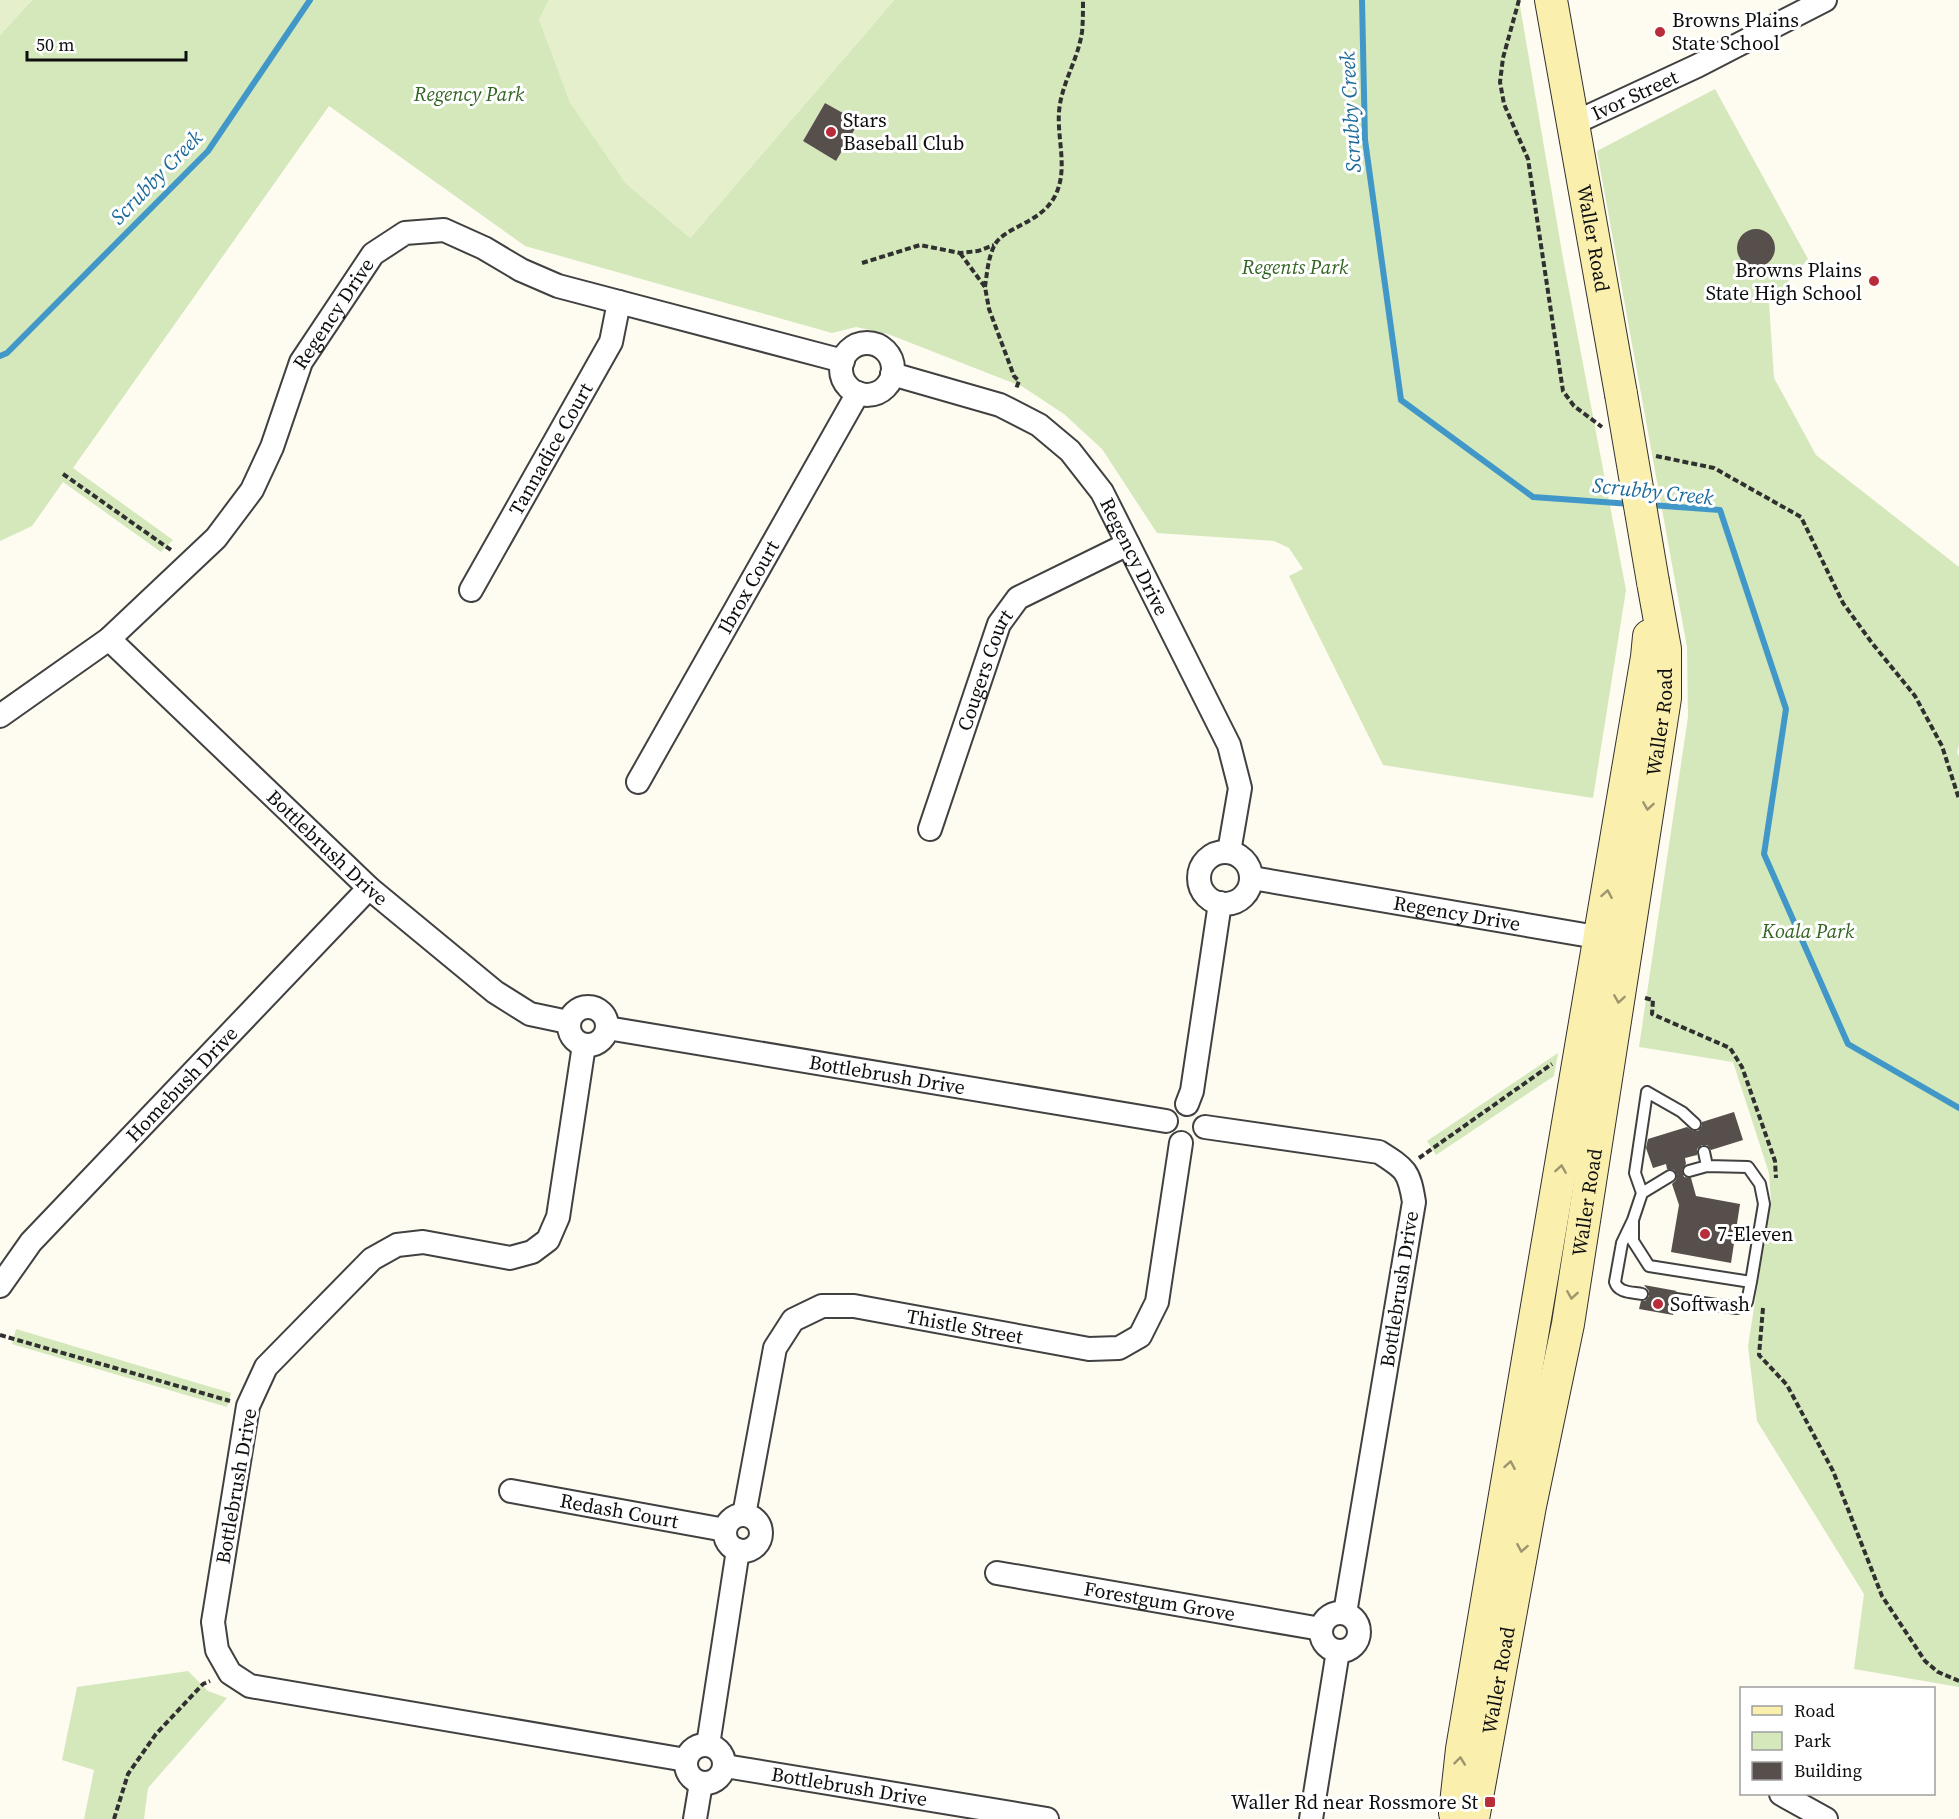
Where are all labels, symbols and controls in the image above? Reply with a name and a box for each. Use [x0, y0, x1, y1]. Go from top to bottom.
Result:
place label: Browns Plains State School [1672, 6, 1799, 57]
scale bar [27, 24, 186, 62]
marker: Browns Plains State School [1653, 25, 1667, 39]
text: 50 m [36, 32, 74, 57]
water label: Scrubby Creek [1332, 51, 1368, 173]
street label: Ivor Street [1587, 63, 1683, 127]
park label: Regency Park [413, 80, 525, 108]
place label: Stars Baseball Club [843, 106, 964, 157]
water label: Scrubby Creek [103, 123, 209, 231]
marker: Stars Baseball Club [824, 125, 838, 139]
street label: Waller Road [1570, 182, 1617, 295]
street label: Regency Drive [286, 252, 381, 375]
park label: Regents Park [1241, 253, 1349, 281]
place label: Browns Plains State High School [1706, 256, 1862, 307]
marker: Browns Plains State High School [1867, 274, 1881, 288]
street label: Tannadice Court [502, 377, 599, 520]
water label: Scrubby Creek [1591, 470, 1715, 512]
street label: Regency Drive [1093, 493, 1176, 620]
street label: Ibrox Court [711, 535, 786, 639]
street label: Cougers Court [950, 603, 1020, 735]
street label: Waller Road [1639, 668, 1679, 778]
street label: Bottlebrush Drive [260, 783, 394, 912]
one-way arrow [1643, 801, 1655, 810]
street label: Regency Drive [1391, 888, 1523, 938]
one-way arrow [1600, 889, 1612, 899]
park label: Koala Park [1761, 917, 1855, 945]
one-way arrow [1613, 994, 1625, 1003]
street label: Homebush Drive [119, 1020, 244, 1148]
street label: Bottlebrush Drive [807, 1048, 967, 1101]
street label: Waller Road [1565, 1146, 1609, 1258]
one-way arrow [1554, 1165, 1566, 1174]
street label: Bottlebrush Drive [1373, 1209, 1425, 1369]
place label: 7-Eleven [1717, 1220, 1793, 1248]
marker: 7-Eleven [1698, 1227, 1712, 1241]
one-way arrow [1567, 1290, 1579, 1300]
place label: Softwash [1670, 1290, 1750, 1318]
marker: Softwash [1651, 1297, 1665, 1311]
street label: Thistle Street [904, 1302, 1026, 1351]
street label: Bottlebrush Drive [209, 1406, 263, 1566]
one-way arrow [1503, 1460, 1516, 1470]
street label: Redash Court [558, 1486, 681, 1535]
one-way arrow [1516, 1543, 1529, 1553]
street label: Forestgum Grove [1082, 1574, 1237, 1628]
street label: Waller Road [1475, 1624, 1522, 1736]
legend [1740, 1687, 1935, 1795]
text: Road [1794, 1698, 1835, 1723]
text: Park [1794, 1728, 1831, 1753]
one-way arrow [1454, 1756, 1466, 1765]
text: Building [1794, 1758, 1862, 1783]
street label: Bottlebrush Drive [769, 1760, 929, 1813]
place label: Waller Rd near Rossmore St [1231, 1788, 1478, 1816]
marker: Waller Rd near Rossmore St [1483, 1795, 1497, 1809]

